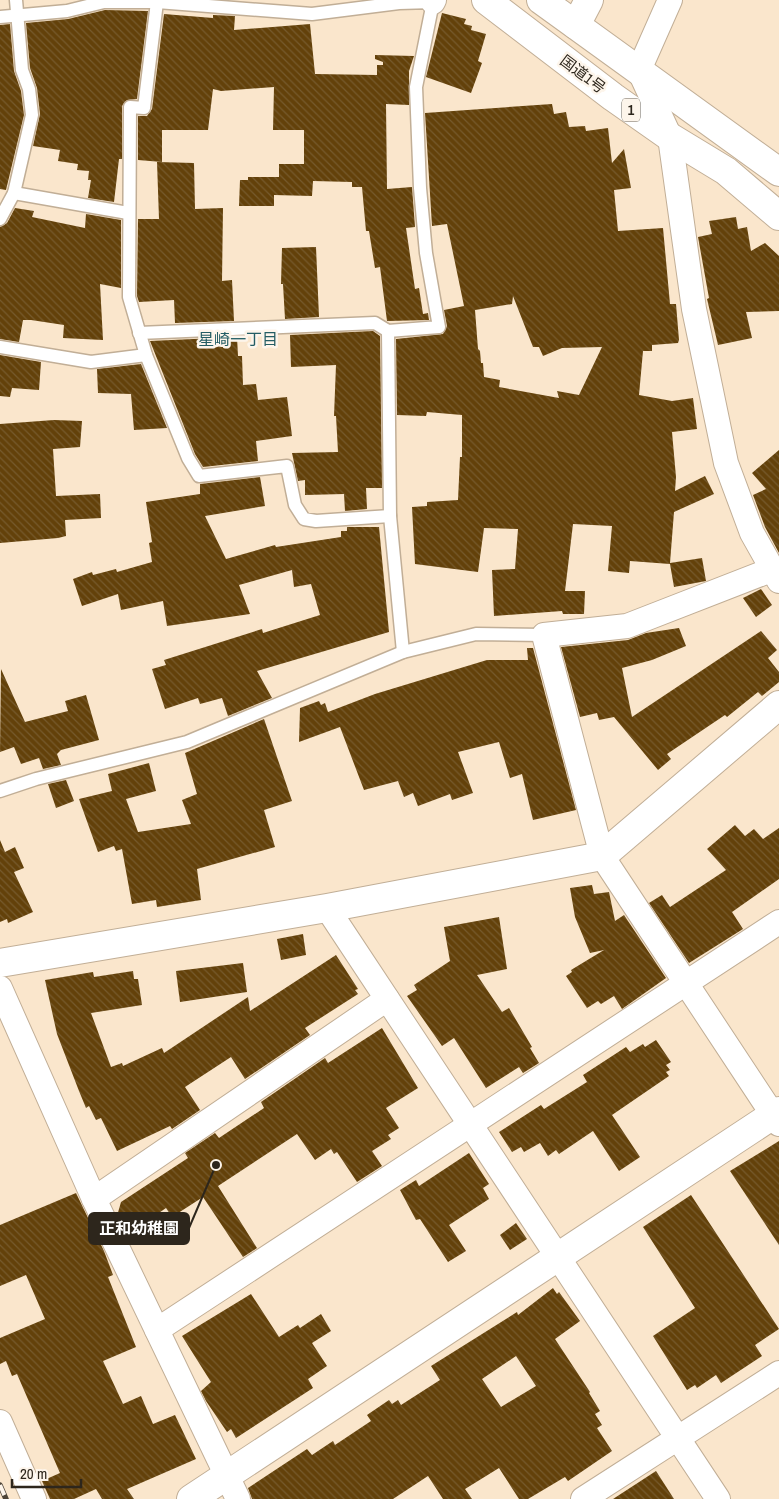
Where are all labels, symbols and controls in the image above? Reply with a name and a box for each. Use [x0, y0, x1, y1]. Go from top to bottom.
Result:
street label: 国道1号 [556, 50, 610, 98]
road number: 1 [622, 98, 640, 122]
district label: 星崎一丁目 [198, 328, 278, 350]
callout: 正和幼稚園 [89, 1213, 189, 1244]
text: 正和幼稚園 [99, 1217, 179, 1239]
scale bar [12, 1456, 81, 1488]
text: 20 m [20, 1463, 47, 1484]

